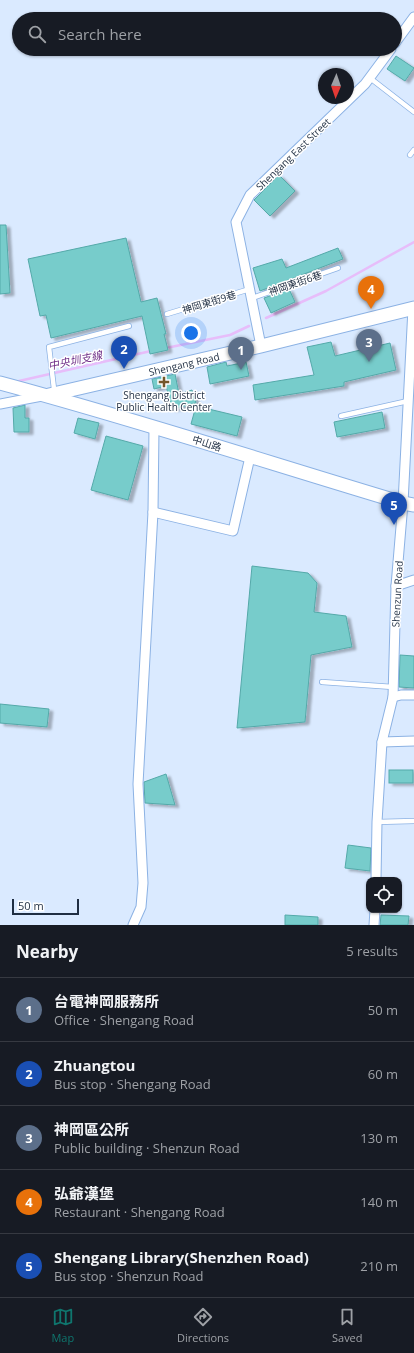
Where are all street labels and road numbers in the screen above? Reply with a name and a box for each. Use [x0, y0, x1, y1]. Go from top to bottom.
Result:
street label: Shengang East Street [253, 114, 334, 193]
street label: 神岡東街6巷 [266, 267, 324, 299]
street label: 神岡東街9巷 [180, 287, 238, 317]
street label: Shengang Road [147, 349, 221, 379]
street label: 中山路 [191, 432, 223, 454]
street label: Shenzun Road [388, 560, 406, 628]

